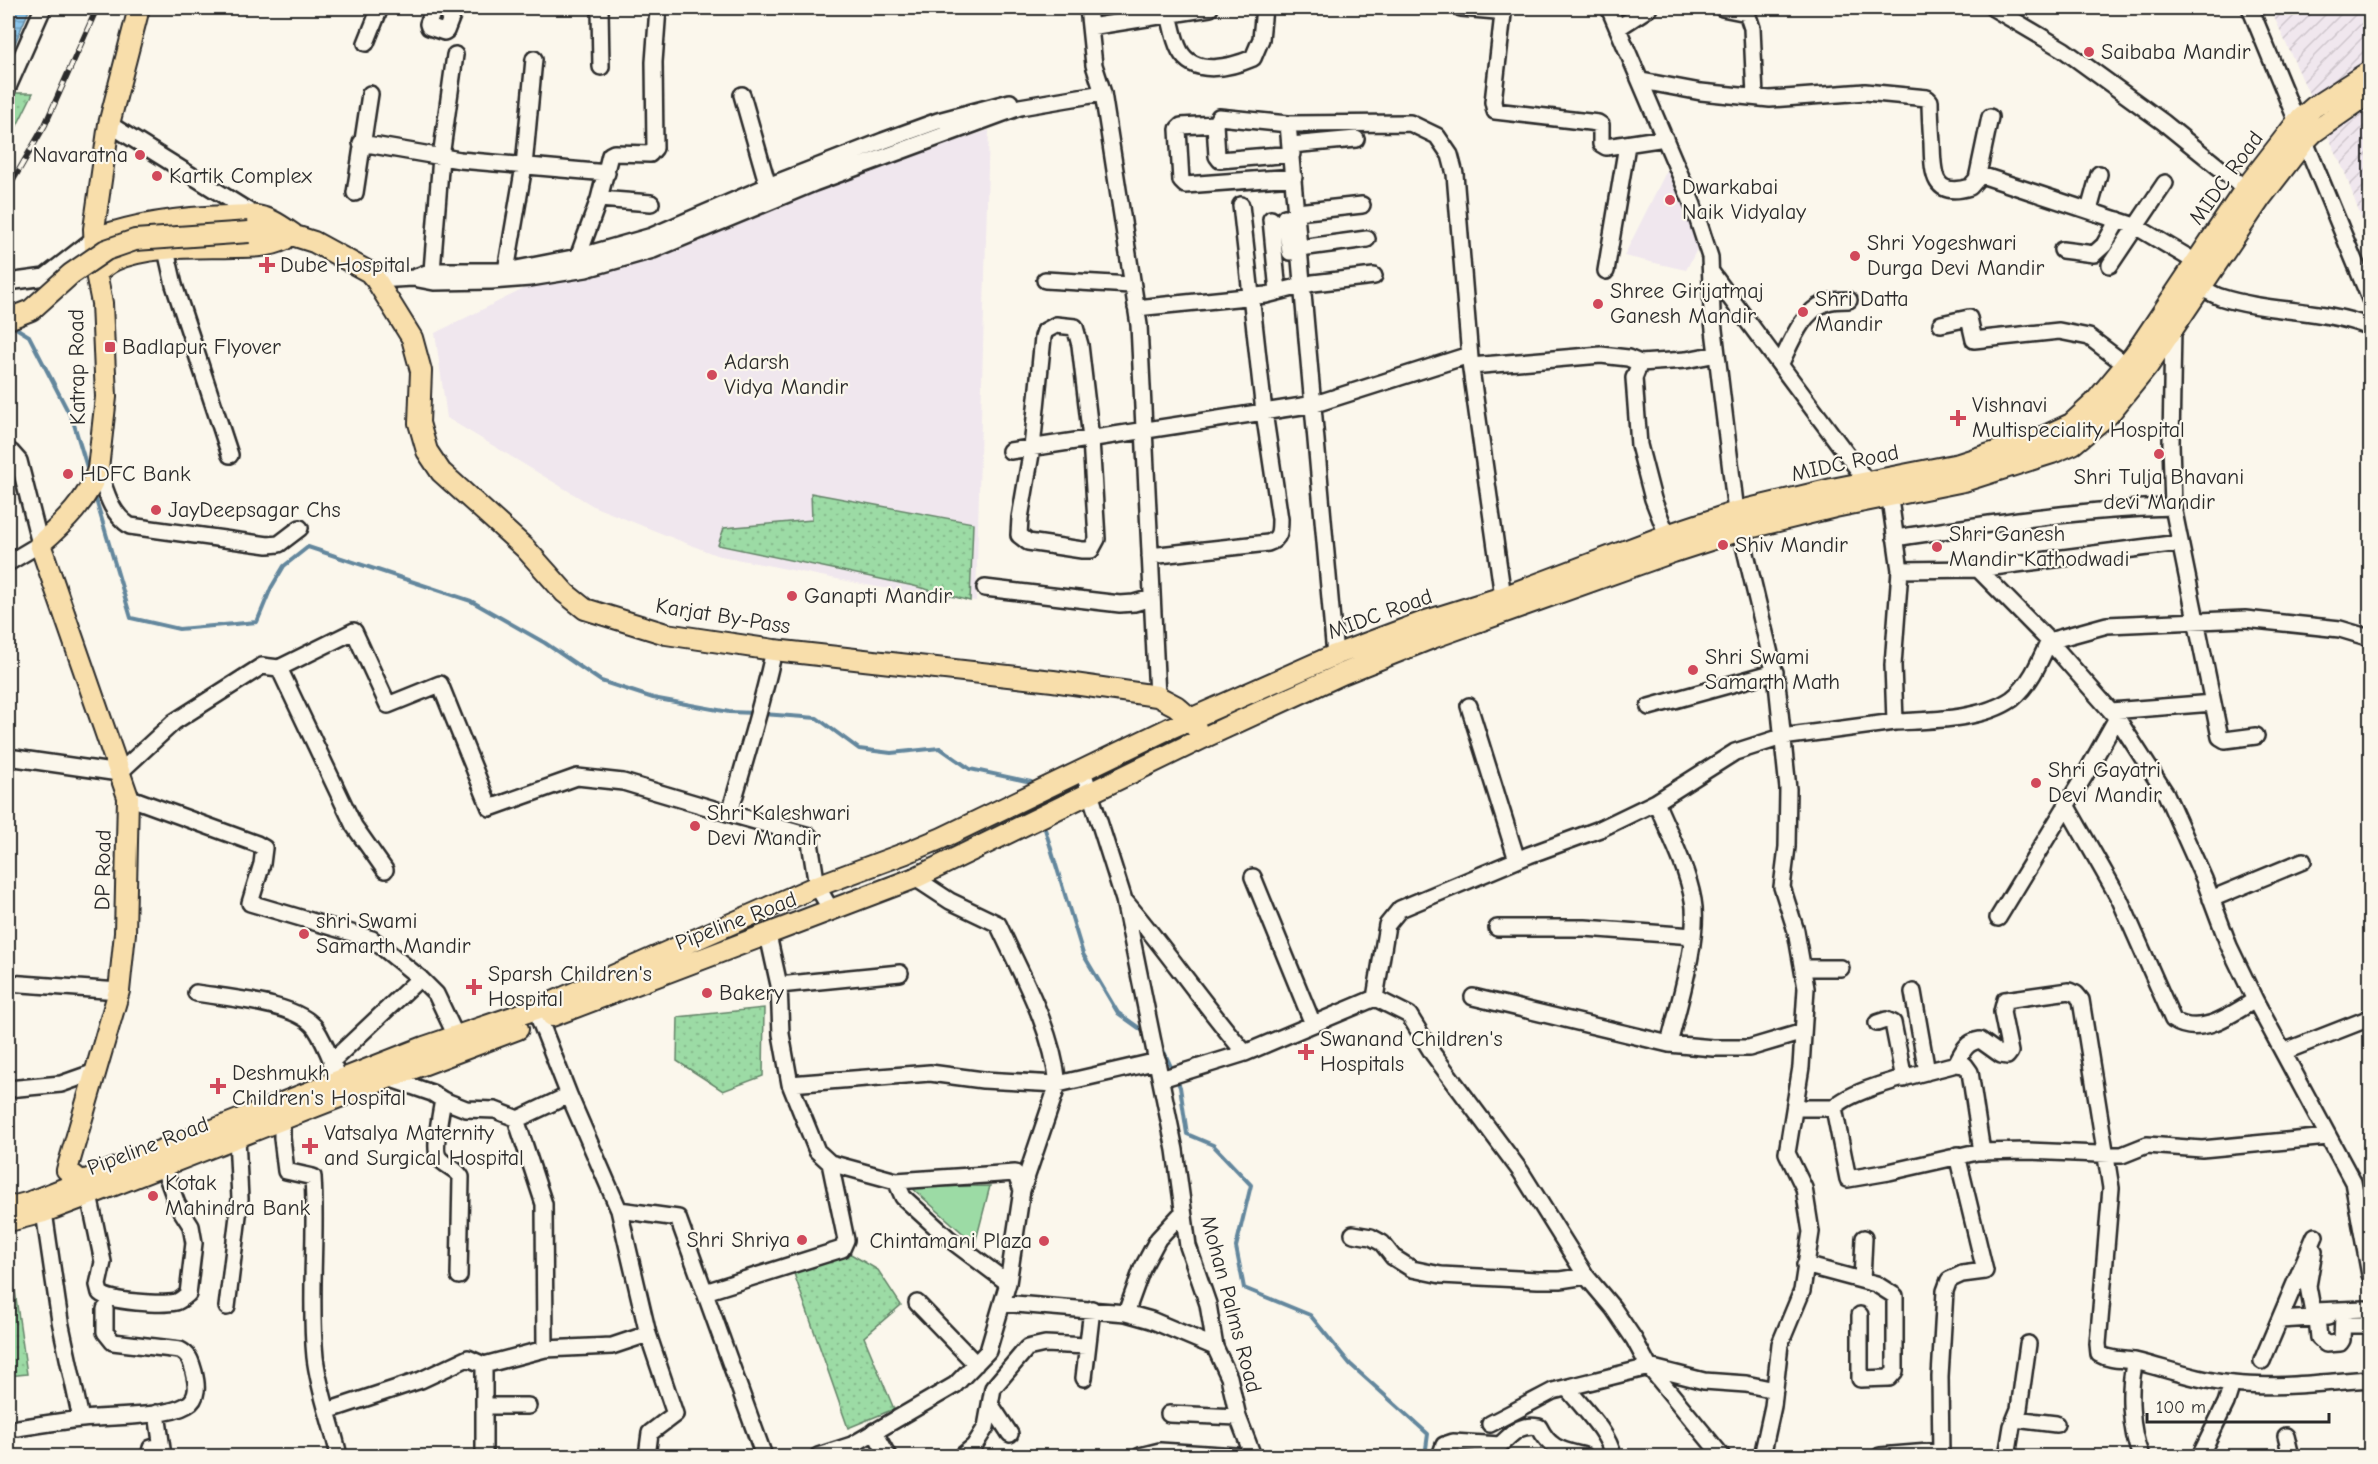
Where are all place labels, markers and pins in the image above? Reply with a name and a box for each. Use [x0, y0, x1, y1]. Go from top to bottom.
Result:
place label: Saibaba Mandir [2101, 39, 2251, 65]
marker: Saibaba Mandir [2082, 45, 2096, 59]
place label: Navaratna [33, 142, 128, 168]
marker: Navaratna [133, 148, 147, 162]
place label: Kartik Complex [169, 163, 313, 189]
marker: Kartik Complex [150, 169, 164, 183]
place label: Dwarkabai Naik Vidyalay [1682, 174, 1806, 225]
marker: Dwarkabai Naik Vidyalay [1663, 193, 1677, 207]
place label: Shri Yogeshwari Durga Devi Mandir [1867, 230, 2045, 281]
marker: Shri Yogeshwari Durga Devi Mandir [1848, 249, 1862, 263]
place label: Dube Hospital [280, 252, 410, 278]
marker: Dube Hospital [258, 256, 276, 274]
place label: Shree Girijatmaj Ganesh Mandir [1610, 278, 1764, 329]
place label: Shri Datta Mandir [1815, 286, 1909, 337]
marker: Shree Girijatmaj Ganesh Mandir [1591, 297, 1605, 311]
marker: Shri Datta Mandir [1796, 305, 1810, 319]
place label: Badlapur Flyover [122, 334, 281, 360]
marker: Badlapur Flyover [103, 340, 117, 354]
place label: Adarsh Vidya Mandir [724, 349, 848, 400]
marker: Adarsh Vidya Mandir [705, 368, 719, 382]
place label: Vishnavi Multispeciality Hospital [1972, 392, 2185, 443]
marker: Vishnavi Multispeciality Hospital [1949, 409, 1967, 427]
marker: Shri Tulja Bhavani devi Mandir [2152, 447, 2166, 461]
place label: HDFC Bank [80, 461, 191, 487]
place label: Shri Tulja Bhavani devi Mandir [2074, 464, 2244, 515]
marker: HDFC Bank [61, 467, 75, 481]
place label: JayDeepsagar Chs [168, 497, 341, 523]
marker: JayDeepsagar Chs [149, 503, 163, 517]
place label: Shri Ganesh Mandir Kathodwadi [1949, 521, 2130, 572]
place label: Shiv Mandir [1735, 532, 1848, 558]
marker: Shiv Mandir [1716, 538, 1730, 552]
marker: Shri Ganesh Mandir Kathodwadi [1930, 540, 1944, 554]
place label: Ganapti Mandir [804, 583, 952, 609]
marker: Ganapti Mandir [785, 589, 799, 603]
place label: Shri Swami Samarth Math [1705, 644, 1840, 695]
marker: Shri Swami Samarth Math [1686, 663, 1700, 677]
place label: Shri Gayatri Devi Mandir [2048, 757, 2162, 808]
marker: Shri Gayatri Devi Mandir [2029, 776, 2043, 790]
place label: Shri Kaleshwari Devi Mandir [707, 800, 850, 851]
marker: Shri Kaleshwari Devi Mandir [688, 819, 702, 833]
place label: shri Swami Samarth Mandir [316, 908, 471, 959]
marker: shri Swami Samarth Mandir [297, 927, 311, 941]
place label: Sparsh Children's Hospital [488, 961, 652, 1012]
marker: Sparsh Children's Hospital [465, 978, 483, 996]
place label: Bakery [719, 980, 784, 1006]
marker: Bakery [700, 986, 714, 1000]
place label: Swanand Children's Hospitals [1320, 1026, 1503, 1077]
marker: Swanand Children's Hospitals [1297, 1043, 1315, 1061]
place label: Deshmukh Children's Hospital [232, 1060, 406, 1111]
marker: Deshmukh Children's Hospital [209, 1077, 227, 1095]
place label: Vatsalya Maternity and Surgical Hospital [324, 1120, 524, 1171]
marker: Vatsalya Maternity and Surgical Hospital [301, 1137, 319, 1155]
place label: Kotak Mahindra Bank [165, 1170, 311, 1221]
marker: Kotak Mahindra Bank [146, 1189, 160, 1203]
place label: Shri Shriya [686, 1227, 790, 1253]
place label: Chintamani Plaza [870, 1228, 1032, 1254]
marker: Shri Shriya [795, 1233, 809, 1247]
marker: Chintamani Plaza [1037, 1234, 1051, 1248]

